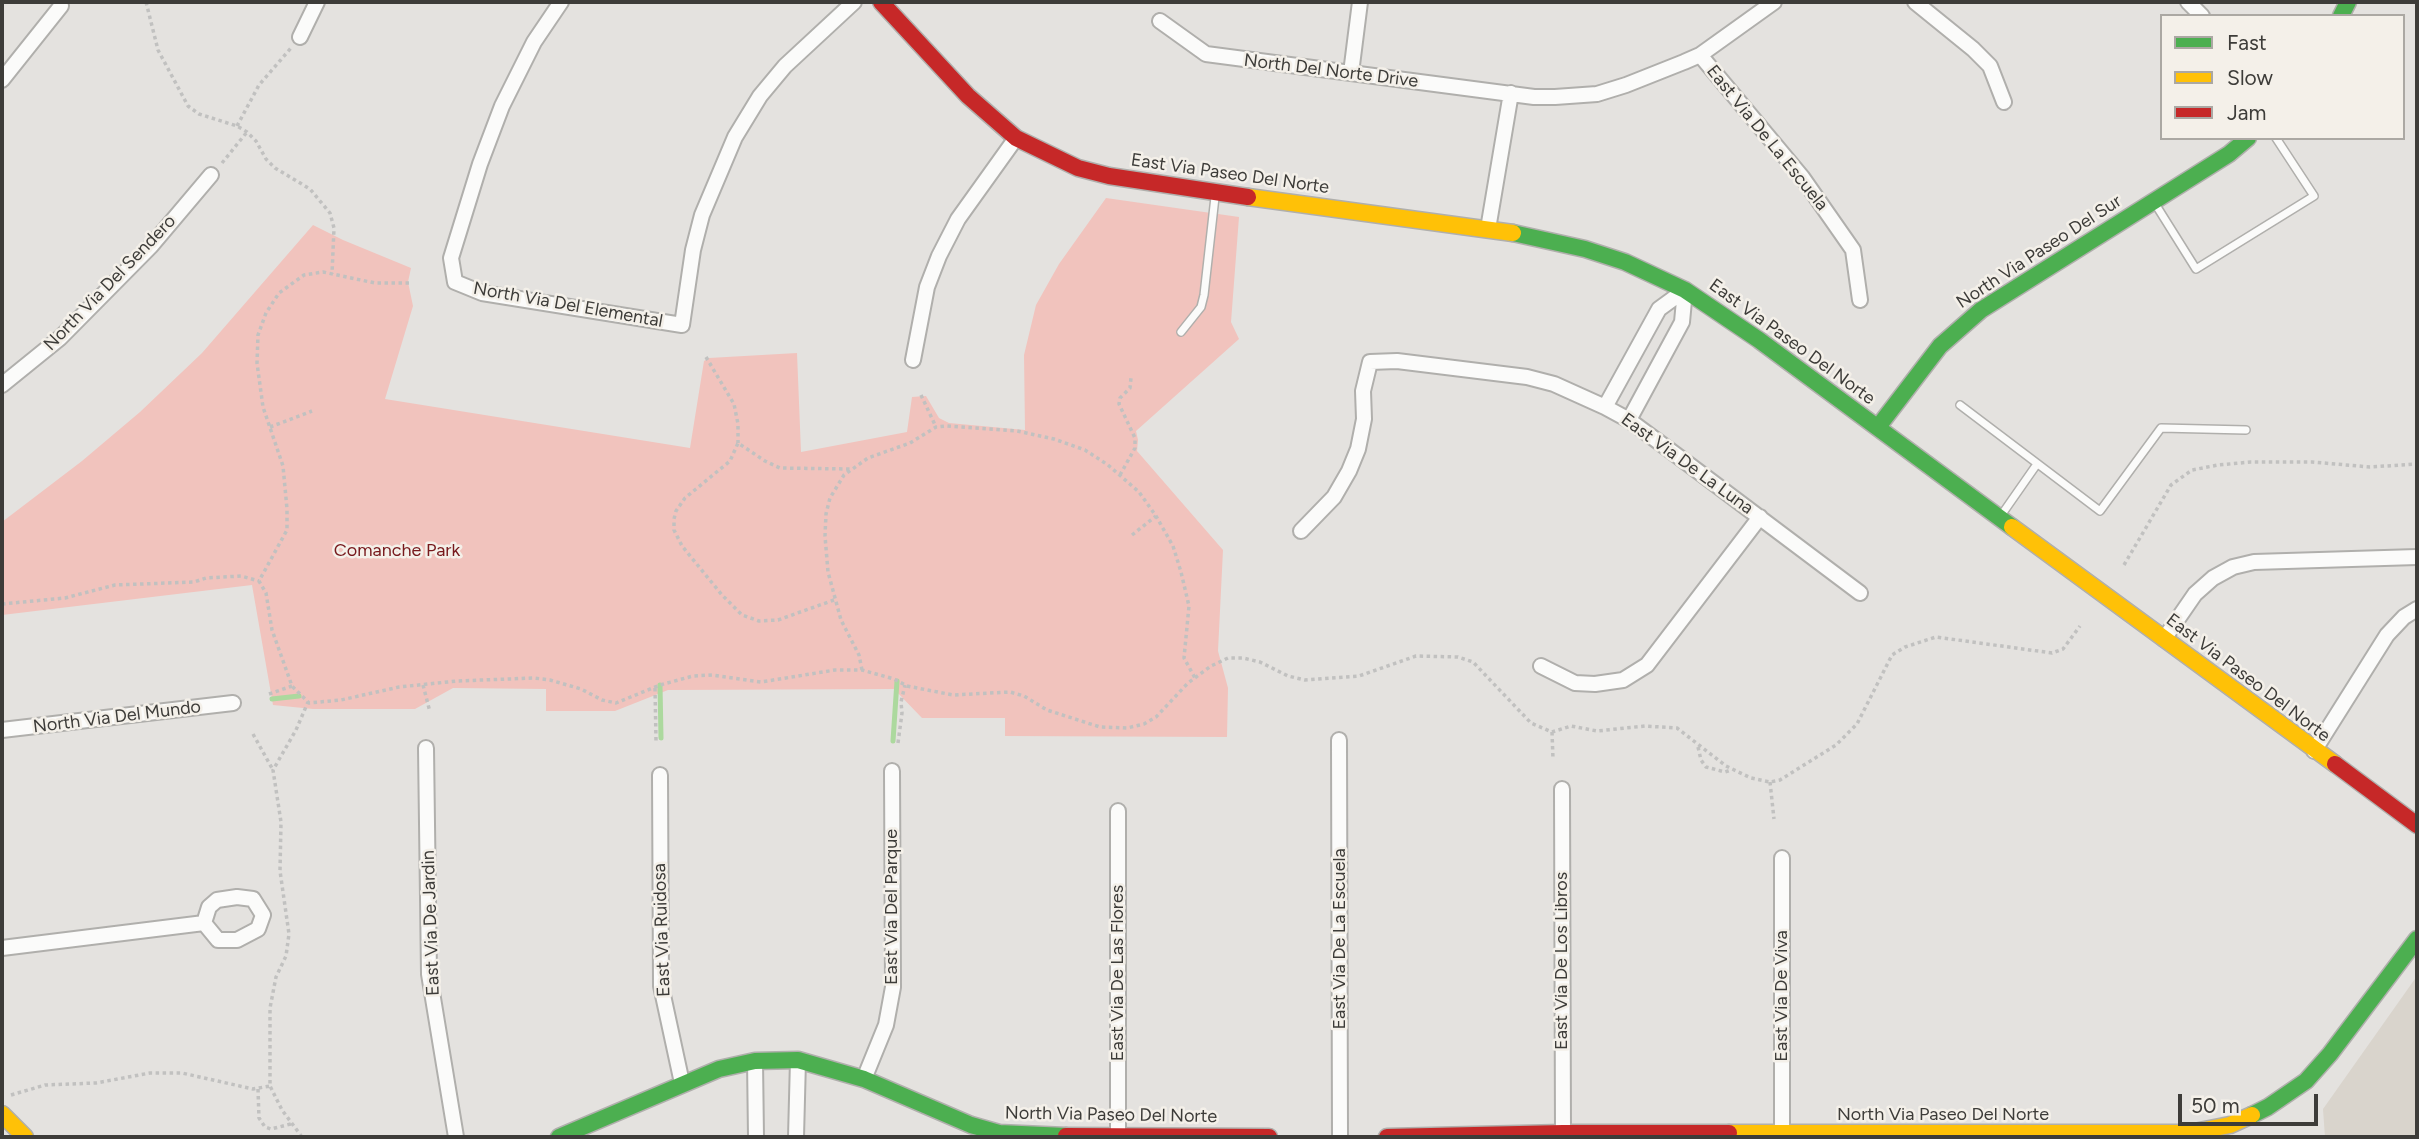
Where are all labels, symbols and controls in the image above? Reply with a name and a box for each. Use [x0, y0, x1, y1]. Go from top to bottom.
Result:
legend [2160, 14, 2405, 140]
text: Fast [2227, 30, 2267, 55]
street label: North Del Norte Drive [1243, 50, 1419, 92]
street label: East Via De La Escuela [1702, 61, 1832, 215]
text: Slow [2227, 65, 2273, 90]
text: Jam [2227, 100, 2266, 125]
street label: East Via Paseo Del Norte [1130, 149, 1330, 199]
street label: North Via Paseo Del Sur [1952, 191, 2126, 313]
street label: North Via Del Sendero [40, 211, 180, 355]
street label: East Via Paseo Del Norte [1705, 275, 1879, 409]
street label: North Via Del Elemental [471, 278, 665, 332]
street label: East Via De La Luna [1617, 409, 1757, 519]
park label: Comanche Park [334, 540, 460, 562]
street label: East Via Paseo Del Norte [2162, 609, 2334, 747]
street label: North Via Del Mundo [32, 696, 202, 738]
street label: East Via Del Parque [881, 829, 903, 985]
street label: East Via De La Escuela [1329, 848, 1351, 1030]
street label: East Via De Jardin [418, 850, 444, 996]
street label: East Via Ruidosa [649, 863, 675, 997]
street label: East Via De Los Libros [1551, 872, 1573, 1050]
street label: East Via De Las Flores [1107, 885, 1129, 1061]
street label: East Via De Viva [1771, 930, 1793, 1062]
scale bar [2181, 1080, 2321, 1124]
text: 50 m [2191, 1093, 2240, 1118]
street label: North Via Paseo Del Norte [1005, 1102, 1217, 1128]
street label: North Via Paseo Del Norte [1837, 1104, 2049, 1126]

